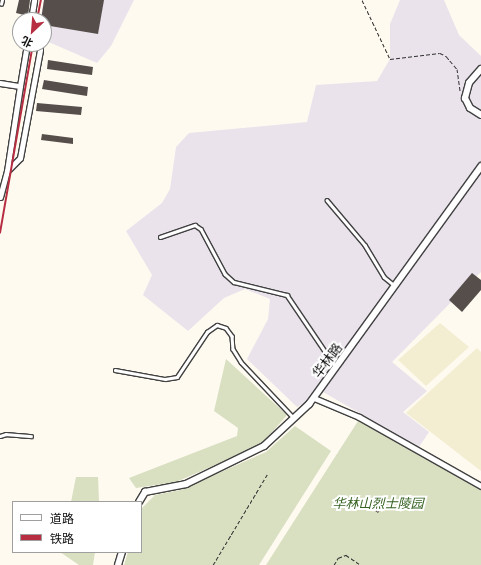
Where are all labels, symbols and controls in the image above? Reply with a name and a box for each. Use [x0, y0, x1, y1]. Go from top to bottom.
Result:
north arrow [12, 12, 52, 52]
text: 北 [19, 33, 35, 51]
street label: 华林路 [310, 341, 346, 381]
park label: 华林山烈士陵园 [333, 496, 423, 512]
legend [12, 501, 142, 553]
text: 道路 [50, 511, 74, 526]
text: 铁路 [50, 531, 74, 546]

